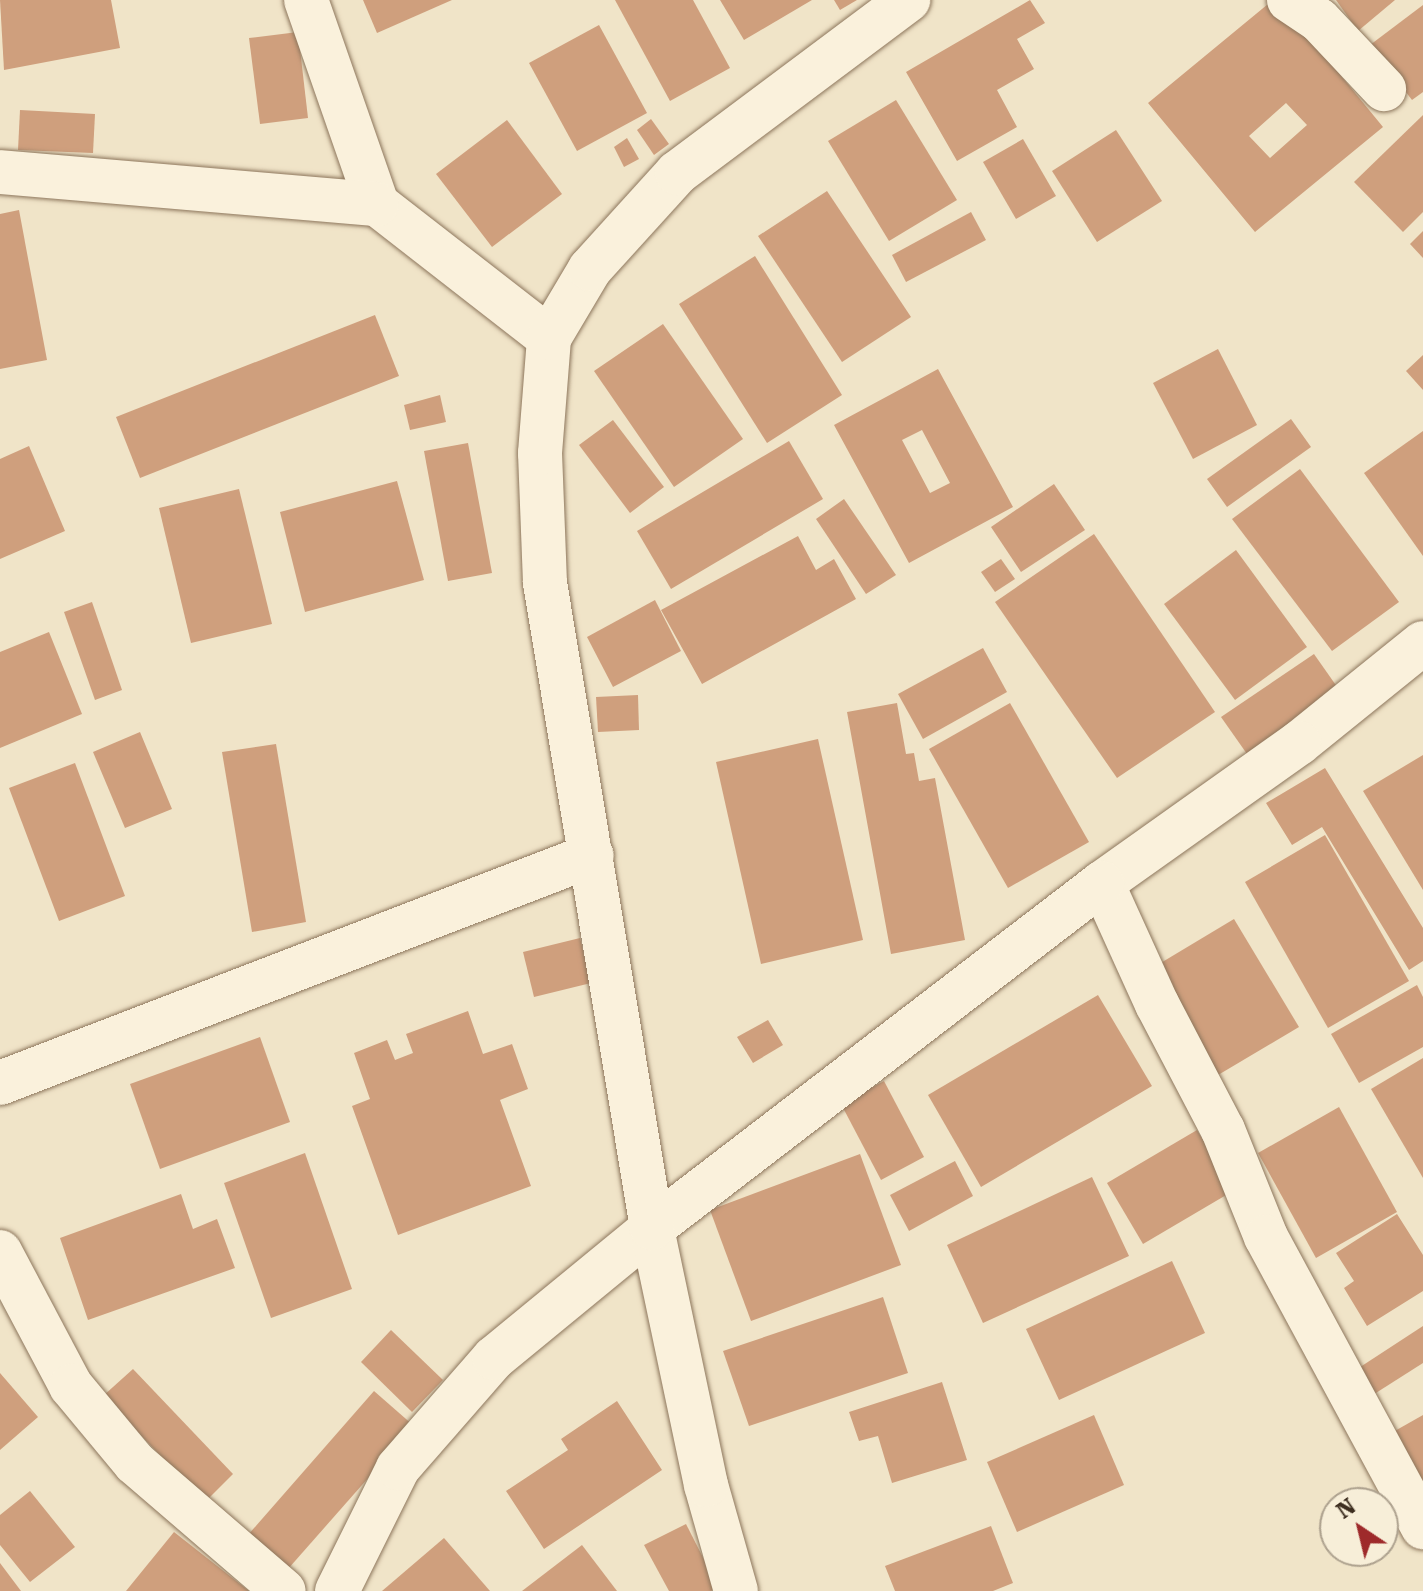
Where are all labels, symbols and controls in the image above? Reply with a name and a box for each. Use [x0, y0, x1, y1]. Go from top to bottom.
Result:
north arrow [1319, 1487, 1399, 1567]
text: N [1332, 1493, 1360, 1524]

